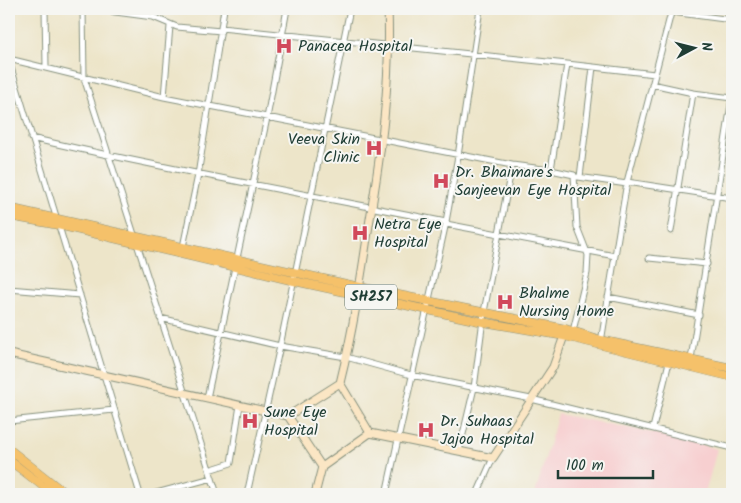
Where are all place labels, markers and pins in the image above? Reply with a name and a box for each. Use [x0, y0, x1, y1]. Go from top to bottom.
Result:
place label: Panacea Hospital [298, 34, 412, 59]
hospital icon: Panacea Hospital [274, 36, 294, 56]
place label: Veeva Skin Clinic [288, 127, 360, 170]
hospital icon: Veeva Skin Clinic [364, 138, 384, 158]
place label: Dr. Bhaimare's Sanjeevan Eye Hospital [455, 160, 612, 203]
hospital icon: Dr. Bhaimare's Sanjeevan Eye Hospital [431, 171, 451, 191]
place label: Netra Eye Hospital [374, 212, 442, 255]
hospital icon: Netra Eye Hospital [350, 223, 370, 243]
place label: Bhalme Nursing Home [519, 281, 614, 324]
hospital icon: Bhalme Nursing Home [495, 292, 515, 312]
place label: Sune Eye Hospital [264, 400, 326, 443]
place label: Dr. Suhaas Jajoo Hospital [440, 409, 534, 452]
hospital icon: Sune Eye Hospital [240, 411, 260, 431]
hospital icon: Dr. Suhaas Jajoo Hospital [416, 420, 436, 440]

